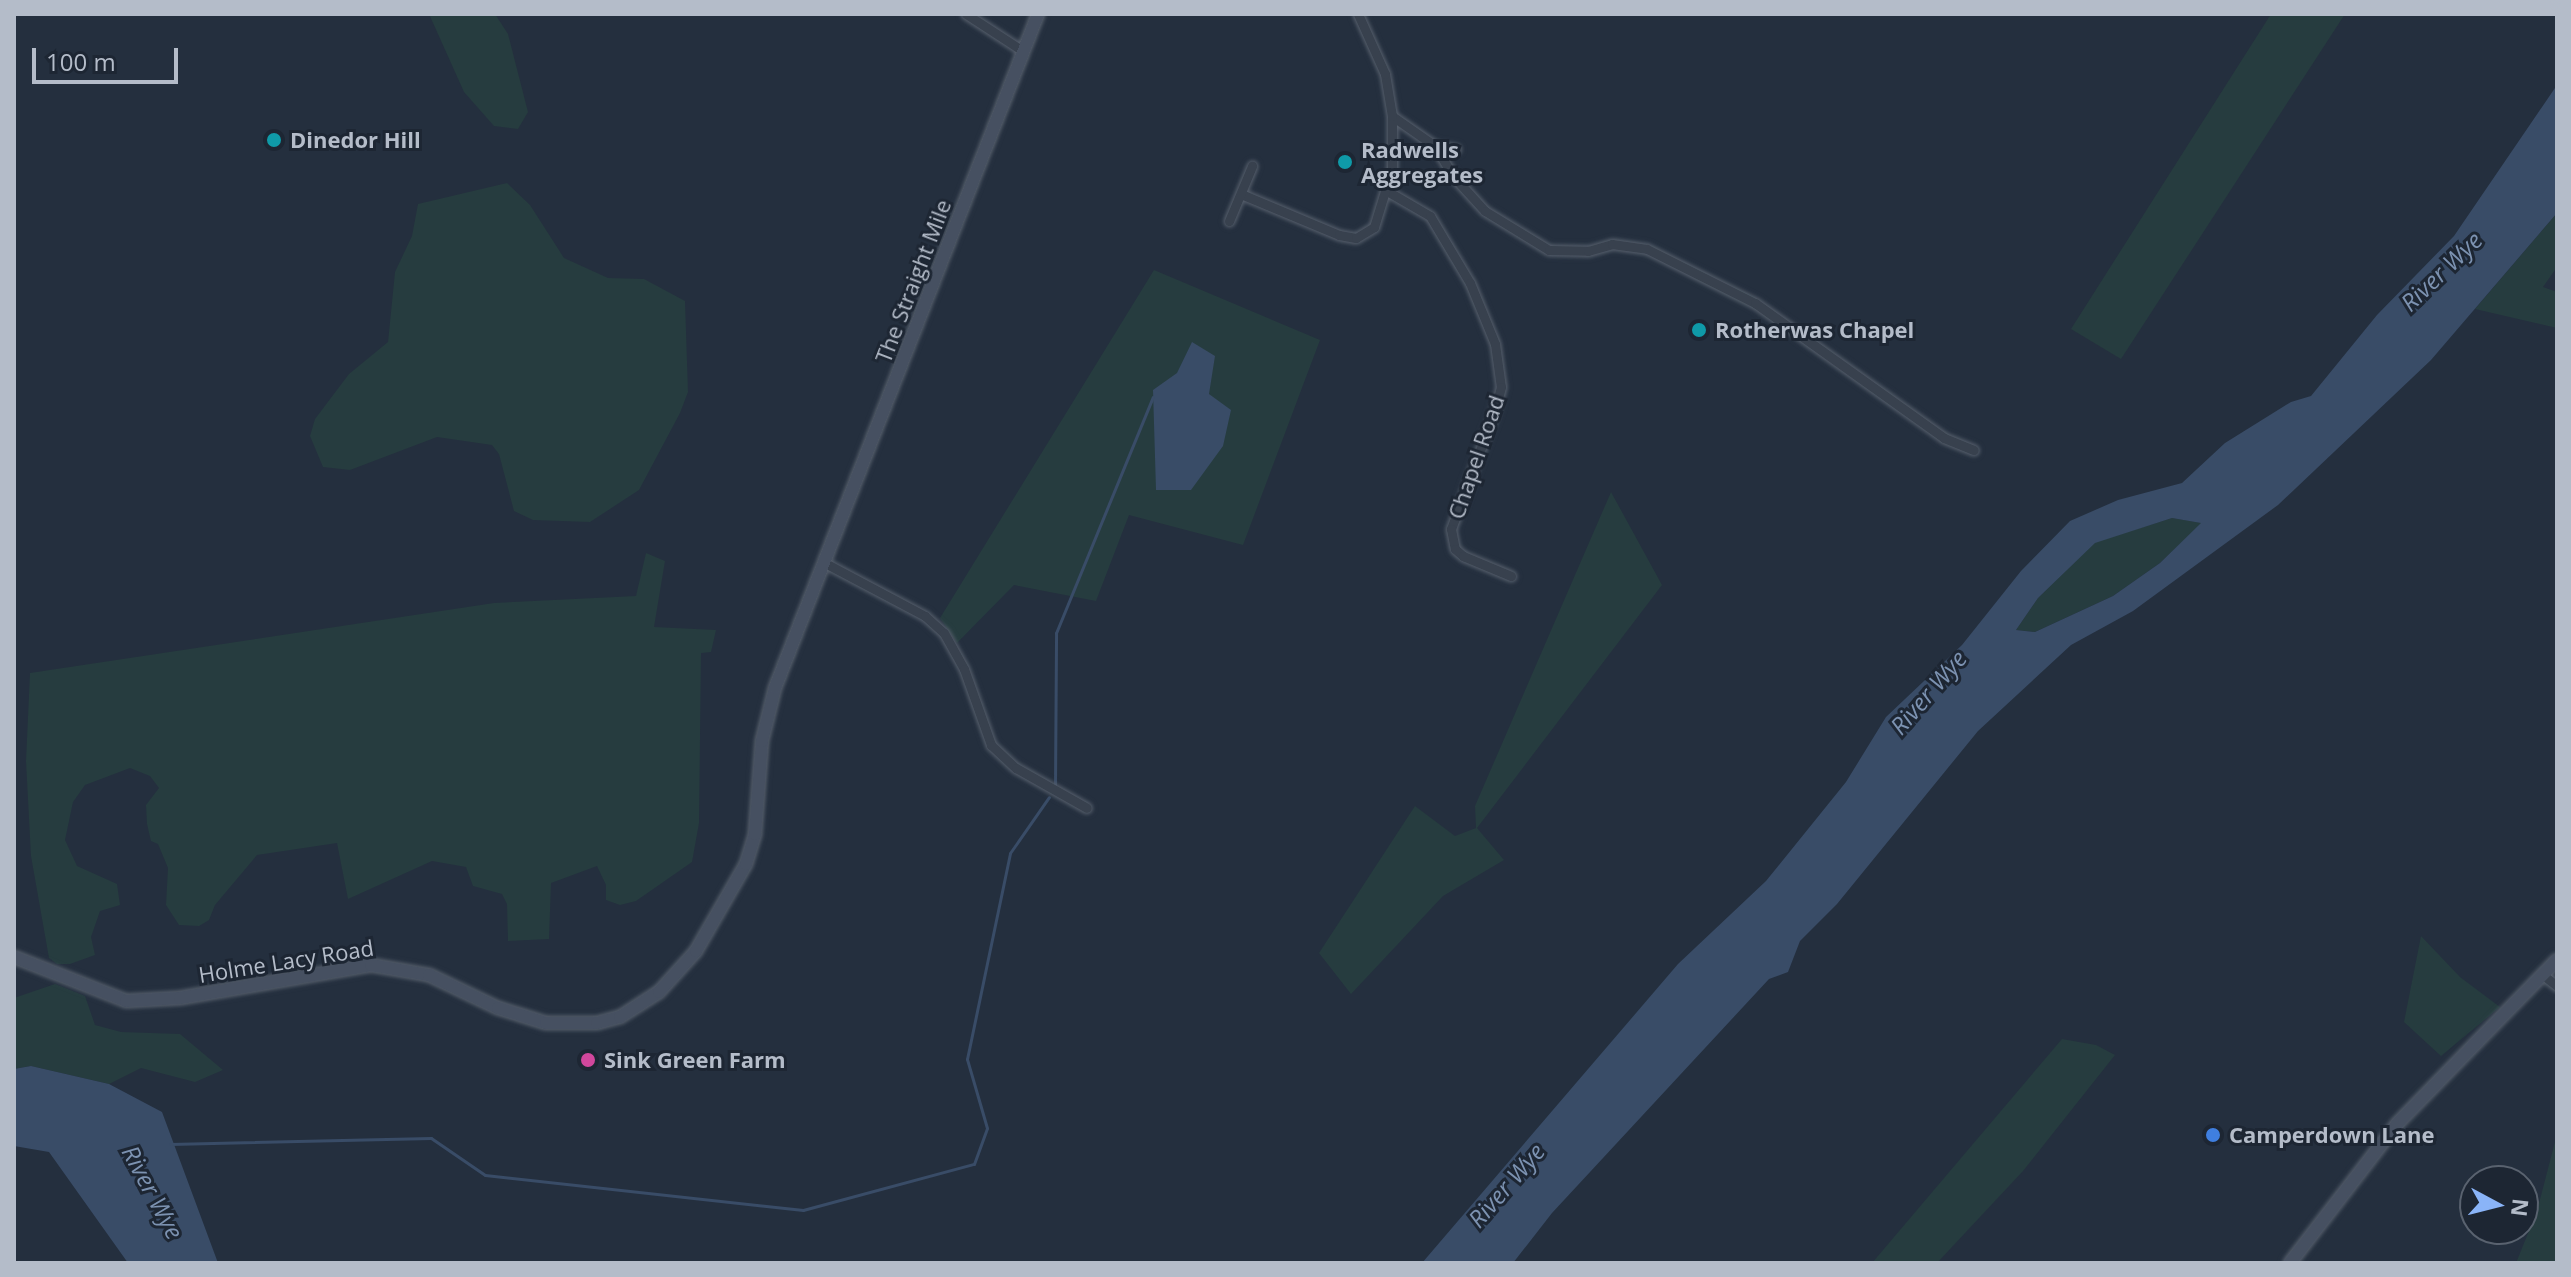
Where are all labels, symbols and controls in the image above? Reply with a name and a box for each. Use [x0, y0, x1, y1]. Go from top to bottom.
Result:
scale bar [36, 32, 182, 82]
text: 100 m [46, 45, 116, 78]
place label: Dinedor Hill [290, 127, 421, 153]
marker: Dinedor Hill [265, 131, 283, 149]
place label: Radwells Aggregates [1361, 136, 1483, 188]
marker: Radwells Aggregates [1336, 153, 1354, 171]
street label: The Straight Mile [870, 196, 956, 366]
water label: River Wye [2394, 225, 2488, 317]
place label: Rotherwas Chapel [1715, 317, 1914, 343]
marker: Rotherwas Chapel [1690, 321, 1708, 339]
street label: Chapel Road [1442, 392, 1510, 522]
water label: River Wye [1884, 644, 1972, 740]
street label: Holme Lacy Road [197, 934, 375, 988]
place label: Sink Green Farm [604, 1047, 786, 1073]
marker: Sink Green Farm [579, 1051, 597, 1069]
place label: Camperdown Lane [2229, 1122, 2435, 1148]
marker: Camperdown Lane [2204, 1126, 2222, 1144]
water label: River Wye [1462, 1137, 1550, 1233]
water label: River Wye [116, 1140, 190, 1244]
north arrow [2459, 1165, 2539, 1245]
text: N [2505, 1197, 2537, 1218]

